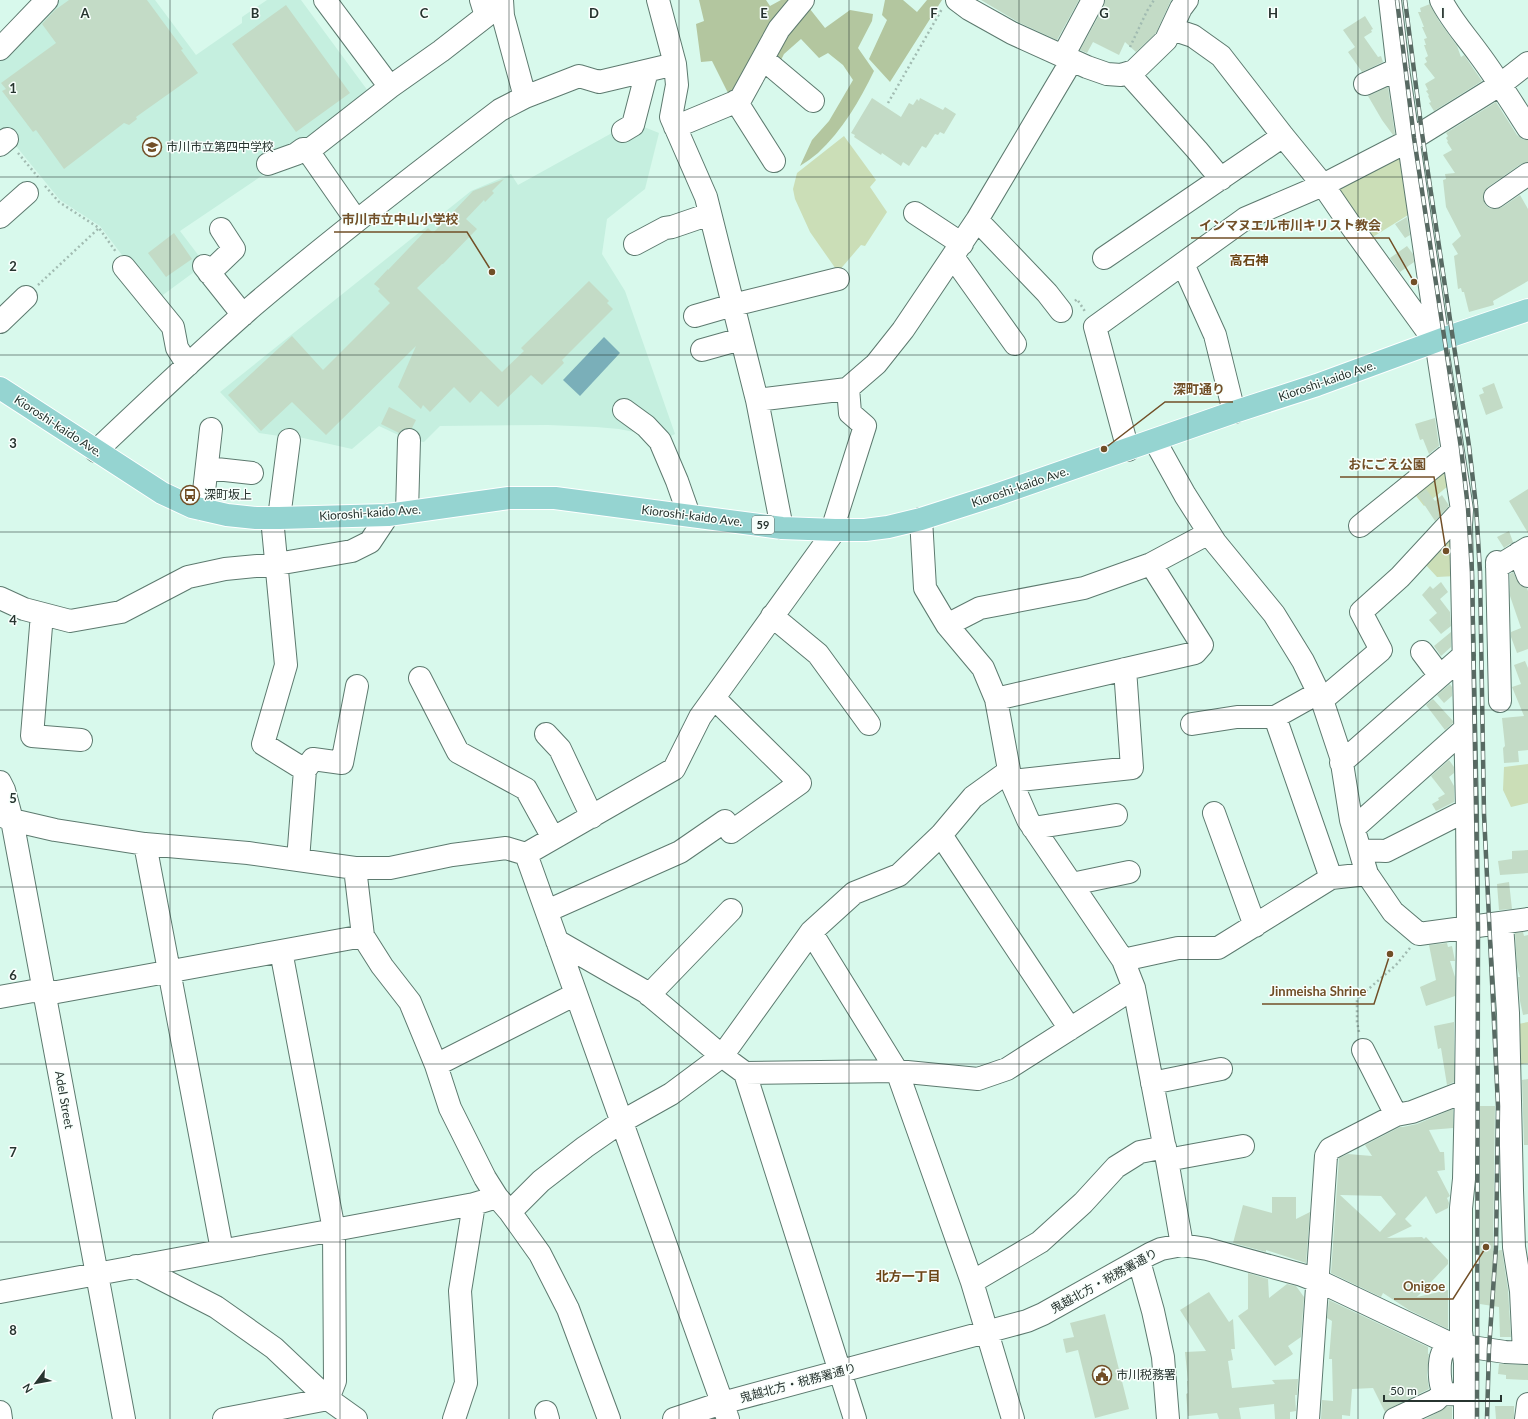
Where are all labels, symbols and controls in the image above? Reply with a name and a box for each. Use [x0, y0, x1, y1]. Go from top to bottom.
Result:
text: A [79, 5, 90, 21]
text: B [251, 5, 260, 21]
text: C [420, 5, 429, 21]
text: D [589, 5, 599, 21]
text: E [760, 5, 768, 21]
text: F [930, 5, 938, 21]
text: G [1099, 5, 1109, 21]
text: H [1268, 5, 1278, 21]
text: I [1441, 5, 1445, 21]
text: 1 [9, 80, 17, 96]
school or university icon: 市川市立第四中学校 [141, 136, 163, 158]
place label: 市川市立第四中学校 [166, 139, 274, 154]
callout: 市川市立中山小学校 [334, 207, 467, 232]
text: 市川市立中山小学校 [341, 211, 459, 227]
callout: インマヌエル市川キリスト教会 [1191, 213, 1389, 238]
text: インマヌエル市川キリスト教会 [1199, 217, 1381, 233]
district label: 高石神 [1229, 252, 1269, 268]
text: 2 [9, 258, 17, 274]
street label: Kioroshi-kaido Ave. [1276, 357, 1378, 404]
callout: 深町通り [1165, 377, 1233, 402]
text: 深町通り [1173, 381, 1225, 397]
street label: Kioroshi-kaido Ave. [12, 392, 105, 460]
text: 3 [9, 435, 17, 451]
callout: おにごえ公園 [1340, 452, 1434, 477]
text: おにごえ公園 [1348, 456, 1426, 472]
street label: Kioroshi-kaido Ave. [969, 463, 1071, 510]
bus stop icon: 深町坂上 [179, 484, 201, 506]
place label: 深町坂上 [204, 487, 252, 502]
street label: Kioroshi-kaido Ave. [319, 501, 421, 524]
street label: Kioroshi-kaido Ave. [641, 502, 744, 529]
road number: 59 [752, 516, 774, 534]
text: 4 [9, 612, 17, 628]
text: 5 [9, 790, 17, 806]
text: 6 [9, 967, 17, 983]
callout: Jinmeisha Shrine [1262, 979, 1374, 1004]
text: Jinmeisha Shrine [1270, 983, 1366, 999]
street label: Adel Street [52, 1070, 77, 1131]
text: 7 [9, 1144, 17, 1160]
street label: 鬼越北方・税務署通り [1048, 1245, 1160, 1316]
district label: 北方一丁目 [875, 1268, 941, 1284]
callout: Onigoe [1394, 1274, 1453, 1299]
text: Onigoe [1403, 1278, 1445, 1294]
text: 8 [9, 1322, 17, 1338]
street label: 鬼越北方・税務署通り [738, 1360, 858, 1405]
north arrow [16, 1363, 56, 1403]
public building icon: 市川税務署 [1091, 1364, 1113, 1386]
place label: 市川税務署 [1116, 1367, 1176, 1382]
scale bar [1384, 1377, 1501, 1403]
text: N [19, 1382, 35, 1396]
text: 50 m [1390, 1383, 1417, 1398]

